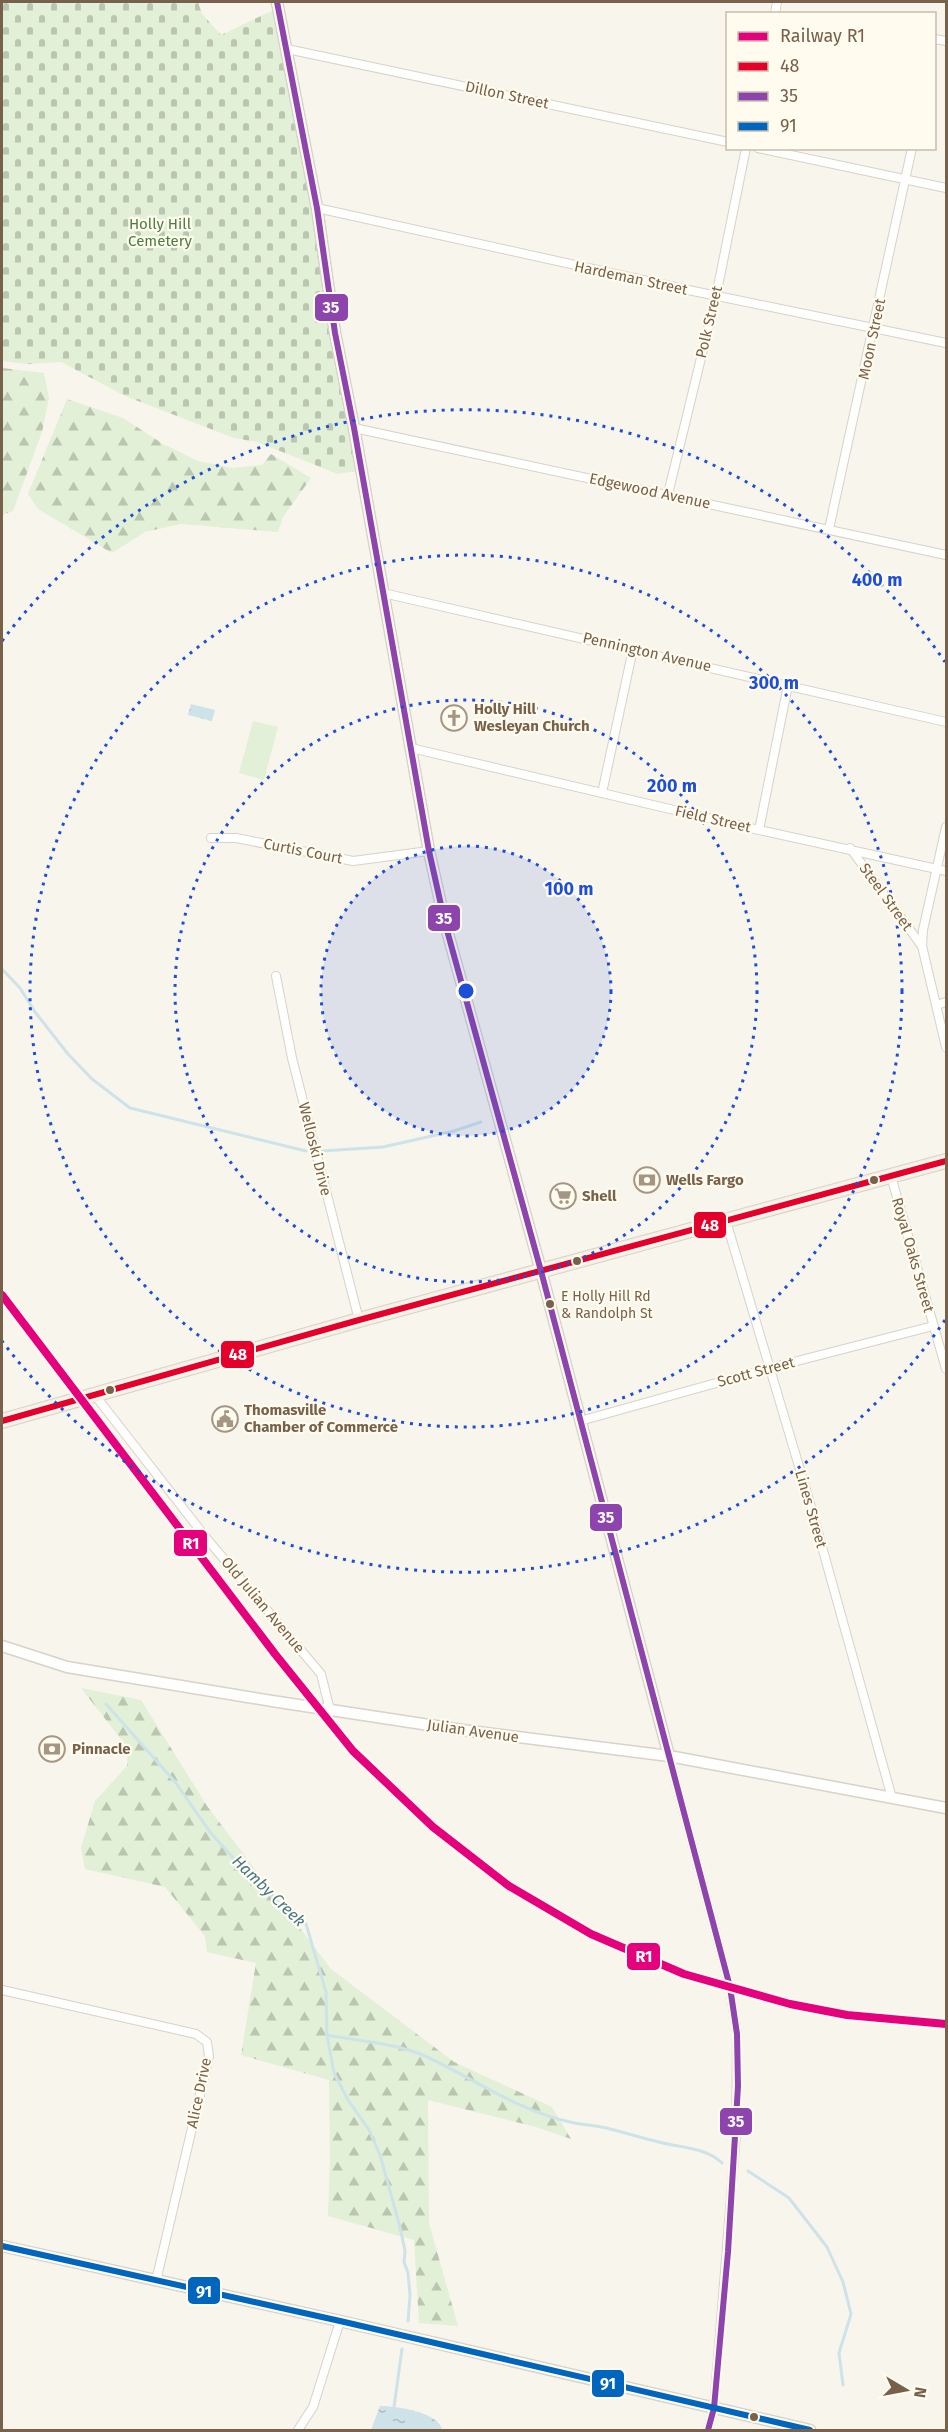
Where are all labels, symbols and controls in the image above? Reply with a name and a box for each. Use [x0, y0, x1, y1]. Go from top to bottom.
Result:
legend [726, 12, 936, 150]
text: Railway R1 [780, 25, 865, 47]
text: 48 [780, 55, 800, 77]
street label: Dillon Street [464, 77, 551, 113]
text: 35 [780, 85, 798, 107]
text: 91 [780, 115, 797, 137]
park label: Holly Hill Cemetery [128, 215, 193, 250]
street label: Hardeman Street [573, 257, 690, 299]
street label: Polk Street [692, 283, 726, 360]
line badge: 35 [314, 293, 349, 322]
street label: Moon Street [855, 296, 890, 381]
text: 35 [322, 298, 340, 317]
street label: Edgewood Avenue [588, 469, 712, 513]
text: 400 m [852, 569, 902, 591]
street label: Pennington Avenue [581, 628, 713, 676]
text: 300 m [748, 672, 799, 694]
place label: Holly Hill Wesleyan Church [474, 700, 590, 735]
church icon: Holly Hill Wesleyan Church [439, 703, 469, 733]
text: 200 m [647, 775, 697, 797]
street label: Field Street [673, 802, 753, 837]
street label: Curtis Court [262, 835, 345, 868]
street label: Steel Street [856, 860, 917, 935]
text: 100 m [545, 878, 593, 900]
line badge: 35 [427, 904, 461, 932]
text: 35 [435, 909, 453, 928]
centre of rings [456, 981, 476, 1001]
street label: Welloski Drive [295, 1100, 335, 1198]
bank icon: Wells Fargo [632, 1165, 662, 1195]
place label: Wells Fargo [666, 1171, 744, 1189]
unlabelled marker [868, 1174, 880, 1186]
supermarket icon: Shell [548, 1181, 578, 1211]
place label: Shell [582, 1187, 617, 1205]
street label: Royal Oaks Street [888, 1195, 938, 1315]
line badge: 48 [693, 1211, 727, 1239]
text: 48 [701, 1216, 719, 1235]
unlabelled marker [571, 1255, 583, 1267]
place label: E Holly Hill Rd & Randolph St [561, 1288, 654, 1322]
marker: E Holly Hill Rd & Randolph St [544, 1298, 556, 1310]
line badge: 48 [220, 1340, 255, 1369]
text: 48 [229, 1345, 247, 1364]
street label: Scott Street [715, 1353, 797, 1391]
unlabelled marker [104, 1384, 116, 1396]
place label: Thomasville Chamber of Commerce [244, 1401, 398, 1436]
public building icon: Thomasville Chamber of Commerce [210, 1404, 240, 1434]
street label: Lines Street [791, 1468, 831, 1551]
line badge: 35 [589, 1503, 623, 1532]
text: 35 [597, 1508, 615, 1527]
line badge: R1 [173, 1529, 208, 1557]
text: R1 [182, 1534, 200, 1553]
street label: Old Julian Avenue [217, 1553, 309, 1657]
street label: Julian Avenue [426, 1716, 520, 1746]
bank icon: Pinnacle [37, 1734, 67, 1764]
place label: Pinnacle [72, 1740, 131, 1758]
water label: Hamby Creek [229, 1852, 310, 1931]
line badge: R1 [626, 1942, 661, 1971]
text: R1 [635, 1947, 653, 1966]
street label: Alice Drive [183, 2056, 215, 2130]
line badge: 35 [719, 2107, 753, 2136]
text: 35 [727, 2112, 745, 2131]
line badge: 91 [187, 2276, 221, 2305]
text: 91 [196, 2282, 212, 2301]
north arrow [876, 2360, 936, 2420]
line badge: 91 [591, 2369, 625, 2398]
text: 91 [600, 2374, 616, 2393]
text: N [910, 2386, 931, 2399]
unlabelled marker [748, 2411, 760, 2423]

